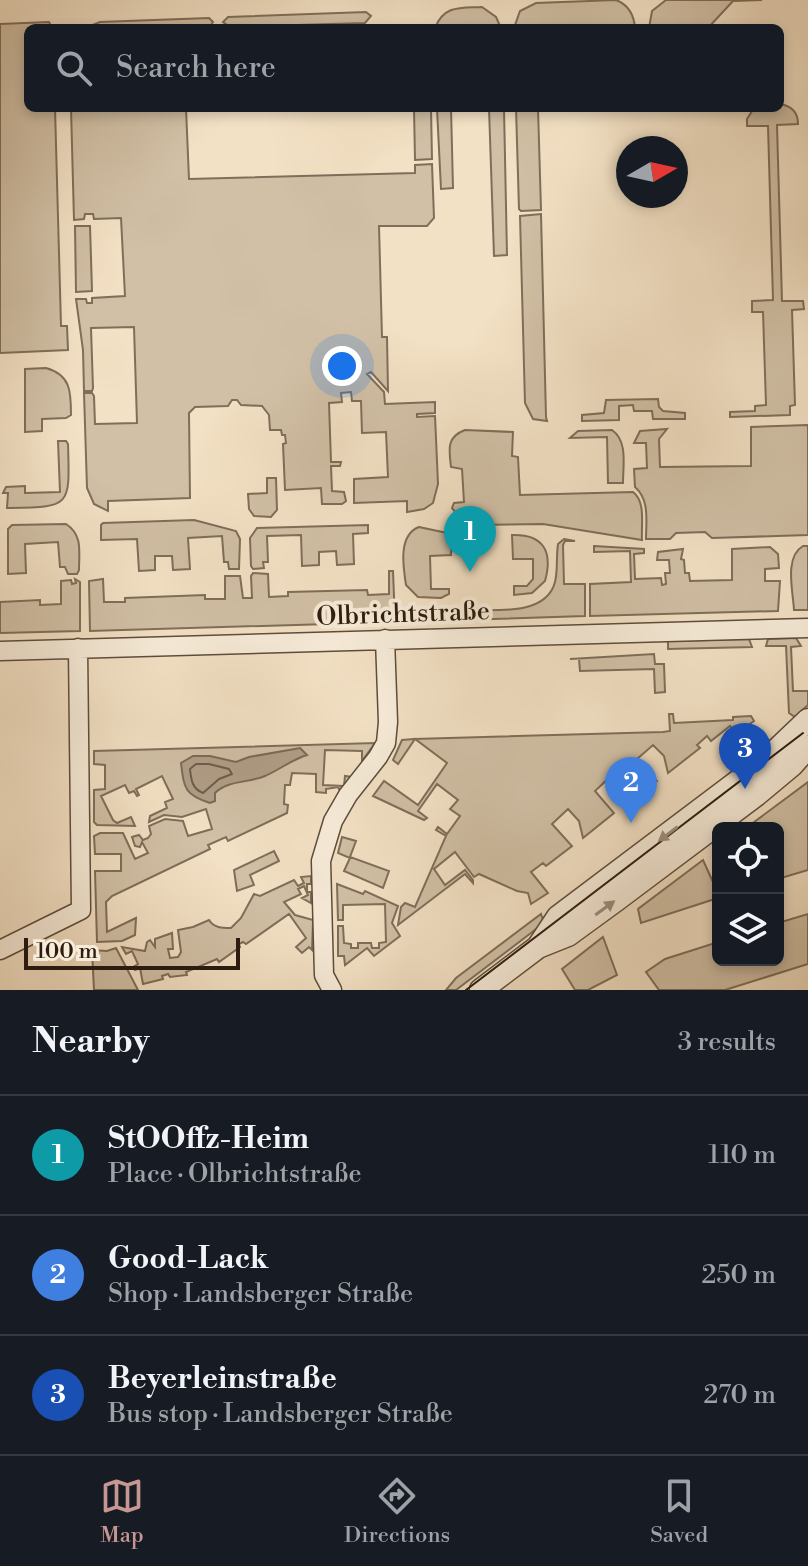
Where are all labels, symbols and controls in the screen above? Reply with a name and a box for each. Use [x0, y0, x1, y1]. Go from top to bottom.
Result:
search box [24, 24, 784, 112]
icon: search [52, 46, 96, 90]
text: Search here [116, 49, 276, 87]
north arrow [616, 136, 688, 208]
your location [322, 346, 362, 386]
pin: 1 [444, 506, 496, 572]
street label: Olbrichtstraße [316, 595, 490, 633]
pin: 3 [719, 723, 771, 789]
pin: 2 [605, 757, 657, 823]
map controls [712, 822, 784, 966]
button: locate [712, 822, 784, 894]
one-way arrow [658, 825, 679, 841]
button: layers [712, 894, 784, 966]
one-way arrow [594, 901, 615, 916]
scale bar [24, 934, 240, 970]
text: 100 m [36, 938, 98, 965]
text: Nearby [32, 1021, 150, 1063]
text: 3 results [678, 1026, 776, 1058]
text: StOOffz-Heim [108, 1120, 309, 1158]
text: 1 [52, 1139, 64, 1171]
text: 110 m [708, 1139, 776, 1171]
text: Place · Olbrichtstraße [108, 1158, 362, 1190]
text: Good-Lack [108, 1240, 268, 1278]
text: 2 [50, 1259, 66, 1291]
text: 250 m [701, 1259, 776, 1291]
text: Shop · Landsberger Straße [108, 1278, 413, 1310]
text: Beyerleinstraße [108, 1360, 337, 1398]
text: 3 [50, 1379, 66, 1411]
text: 270 m [703, 1379, 776, 1411]
text: Bus stop · Landsberger Straße [108, 1398, 453, 1430]
tab: Map [100, 1474, 144, 1549]
tab: Directions [344, 1474, 450, 1549]
tab: Saved [650, 1474, 708, 1549]

